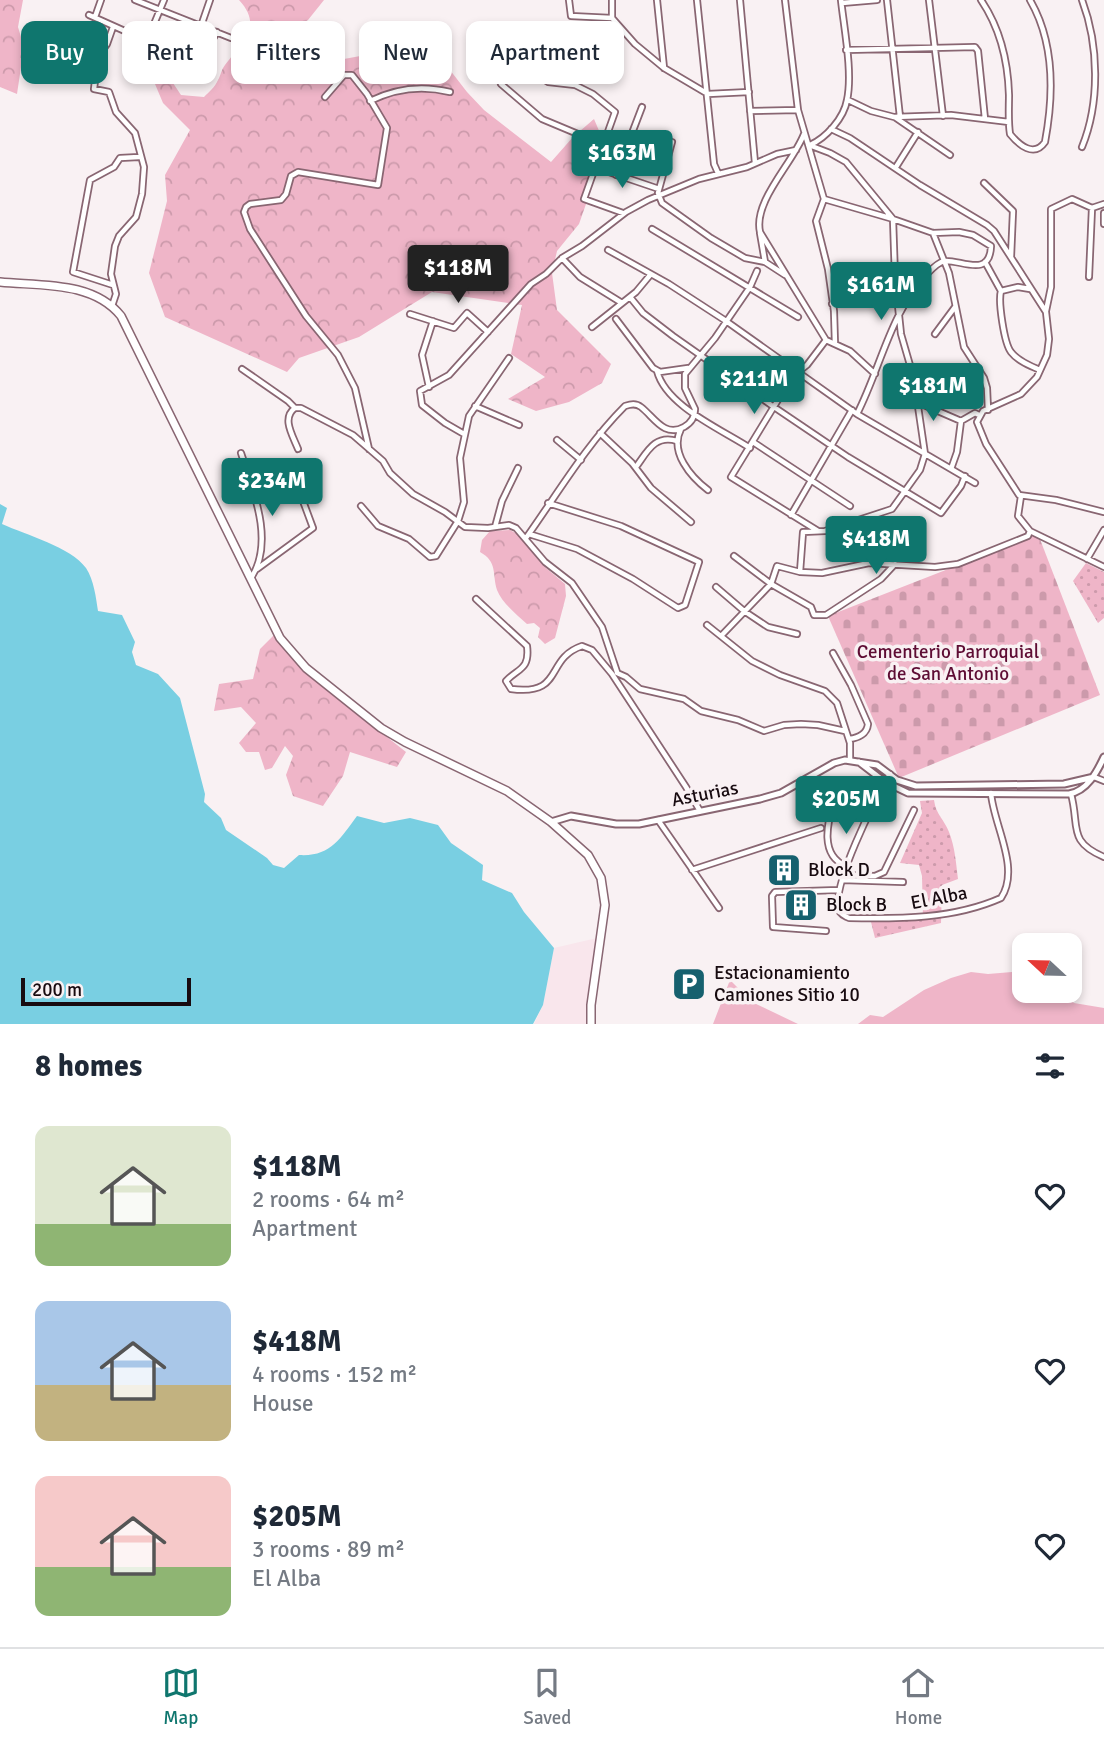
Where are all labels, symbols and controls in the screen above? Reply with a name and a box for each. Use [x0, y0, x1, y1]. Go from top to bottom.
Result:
chip: Buy [21, 21, 108, 84]
chip: Rent [122, 21, 217, 84]
chip: Filters [231, 21, 345, 84]
chip: New [359, 21, 452, 84]
chip: Apartment [466, 21, 624, 84]
pin: $163M [573, 130, 671, 190]
text: $163M [588, 138, 656, 167]
pin: $118M [409, 246, 507, 305]
text: $118M [424, 253, 492, 282]
pin: $161M [832, 262, 930, 322]
text: $161M [847, 270, 915, 299]
pin: $211M [705, 356, 803, 416]
text: $211M [720, 364, 788, 393]
pin: $181M [884, 364, 982, 423]
text: $181M [899, 371, 967, 400]
pin: $234M [223, 458, 321, 518]
text: $234M [238, 466, 306, 495]
pin: $418M [827, 516, 925, 576]
text: $418M [842, 524, 910, 553]
park label: Cementerio Parroquial de San Antonio [857, 640, 1039, 686]
street label: Asturias [670, 776, 740, 812]
pin: $205M [797, 776, 895, 836]
text: $205M [812, 784, 880, 813]
building icon: Block D [765, 851, 803, 889]
place label: Block D [808, 858, 870, 882]
street label: El Alba [909, 881, 969, 915]
building icon: Block B [782, 886, 820, 924]
place label: Block B [826, 893, 887, 917]
north arrow [1012, 933, 1082, 1003]
map controls [1012, 933, 1082, 1003]
place label: Estacionamiento Camiones Sitio 10 [714, 961, 860, 1007]
parking icon: Estacionamiento Camiones Sitio 10 [670, 965, 708, 1003]
scale bar [21, 975, 191, 1007]
text: 200 m [32, 978, 82, 1002]
icon: filters [1031, 1047, 1069, 1085]
text: 8 homes [35, 1048, 142, 1085]
text: $118M [252, 1148, 342, 1185]
icon: home [91, 1154, 175, 1238]
icon: heart [1031, 1177, 1069, 1215]
text: 2 rooms · 64 m² [252, 1185, 405, 1214]
text: Apartment [252, 1214, 357, 1243]
text: $418M [252, 1323, 342, 1360]
icon: home [91, 1329, 175, 1413]
icon: heart [1031, 1352, 1069, 1390]
text: 4 rooms · 152 m² [252, 1360, 417, 1389]
text: House [252, 1389, 314, 1418]
text: $205M [252, 1498, 342, 1535]
icon: home [91, 1504, 175, 1588]
icon: heart [1031, 1527, 1069, 1565]
text: 3 rooms · 89 m² [252, 1535, 405, 1564]
text: El Alba [252, 1564, 321, 1593]
tab: Map [162, 1664, 200, 1730]
tab: Saved [523, 1664, 571, 1730]
tab: Home [895, 1664, 942, 1730]

